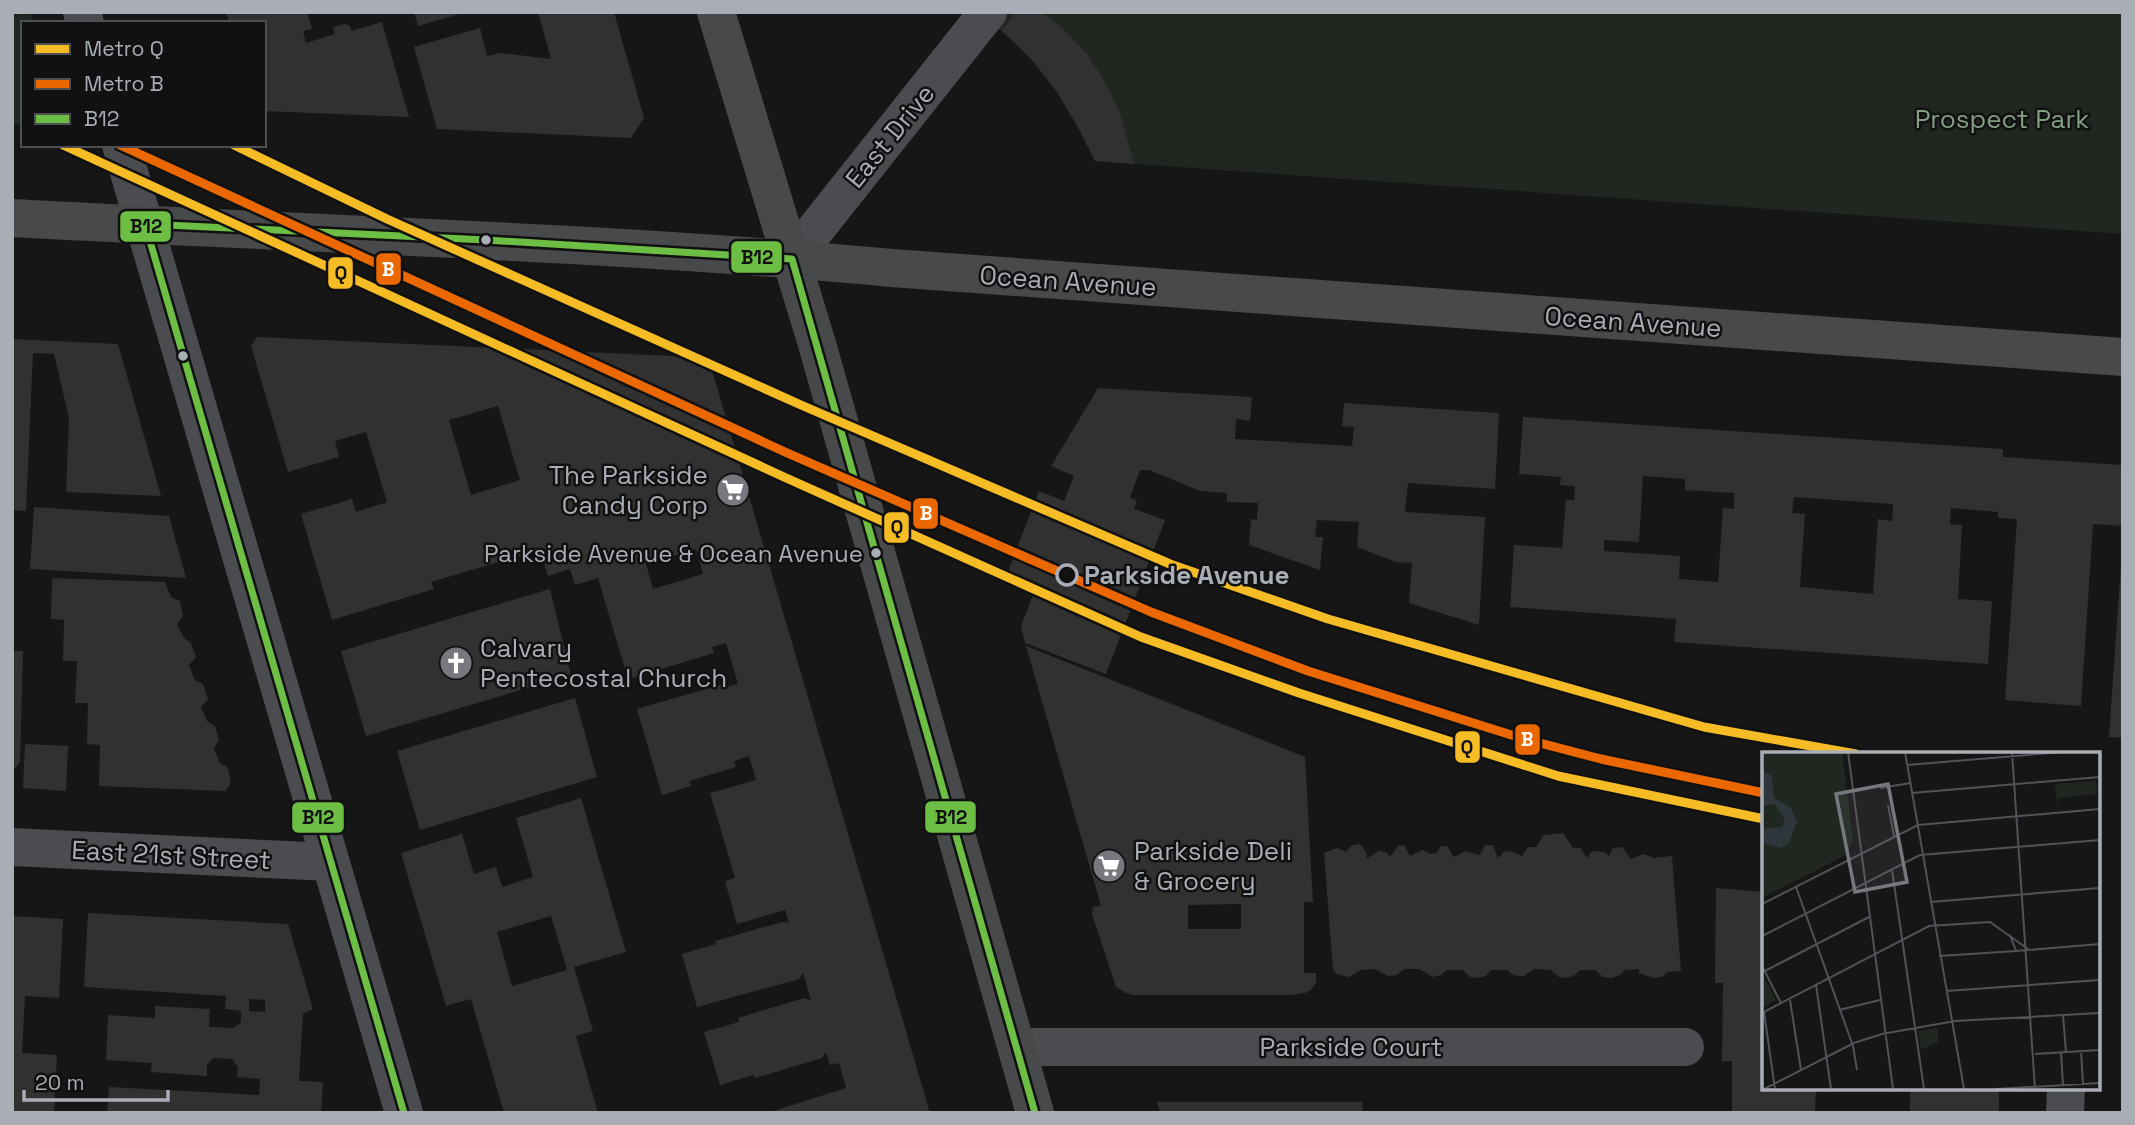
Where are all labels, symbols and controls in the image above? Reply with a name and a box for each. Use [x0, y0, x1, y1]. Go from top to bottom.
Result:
legend [21, 21, 266, 147]
text: Metro Q [84, 35, 164, 62]
text: Metro B [84, 70, 164, 97]
street label: East Drive [838, 77, 942, 195]
park label: Prospect Park [1915, 102, 2089, 136]
text: B12 [84, 105, 119, 132]
line badge: B12 [119, 210, 172, 243]
text: B12 [130, 214, 162, 239]
unlabelled marker [479, 233, 493, 247]
line badge: B12 [730, 240, 783, 274]
text: B12 [741, 245, 773, 270]
line badge: B [375, 252, 402, 286]
line badge: Q [327, 256, 354, 290]
text: B [382, 257, 394, 282]
street label: Ocean Avenue [978, 258, 1158, 304]
text: Q [335, 261, 347, 286]
street label: Ocean Avenue [1543, 299, 1723, 345]
unlabelled marker [176, 349, 190, 363]
place label: The Parkside Candy Corp [549, 458, 708, 522]
supermarket icon: The Parkside Candy Corp [714, 471, 752, 509]
line badge: B [912, 497, 939, 530]
text: B [920, 501, 932, 526]
line badge: Q [883, 511, 910, 544]
text: Q [891, 515, 903, 540]
place label: Parkside Avenue & Ocean Avenue [484, 538, 863, 569]
marker: Parkside Avenue & Ocean Avenue [869, 546, 883, 560]
place label: Parkside Avenue [1084, 558, 1289, 592]
marker: Parkside Avenue [1056, 564, 1078, 586]
place label: Calvary Pentecostal Church [480, 631, 727, 695]
church icon: Calvary Pentecostal Church [437, 644, 475, 682]
line badge: B [1514, 723, 1541, 756]
text: B [1521, 727, 1533, 752]
line badge: Q [1454, 730, 1481, 764]
text: Q [1461, 735, 1473, 760]
inset map [1762, 752, 2100, 1090]
line badge: B12 [924, 800, 977, 834]
line badge: B12 [291, 801, 345, 834]
text: B12 [302, 805, 334, 830]
text: B12 [935, 805, 967, 830]
street label: East 21st Street [70, 833, 272, 877]
place label: Parkside Deli & Grocery [1134, 834, 1292, 898]
supermarket icon: Parkside Deli & Grocery [1090, 847, 1128, 885]
street label: Parkside Court [1259, 1030, 1443, 1064]
scale bar [24, 1058, 168, 1102]
text: 20 m [35, 1069, 85, 1096]

